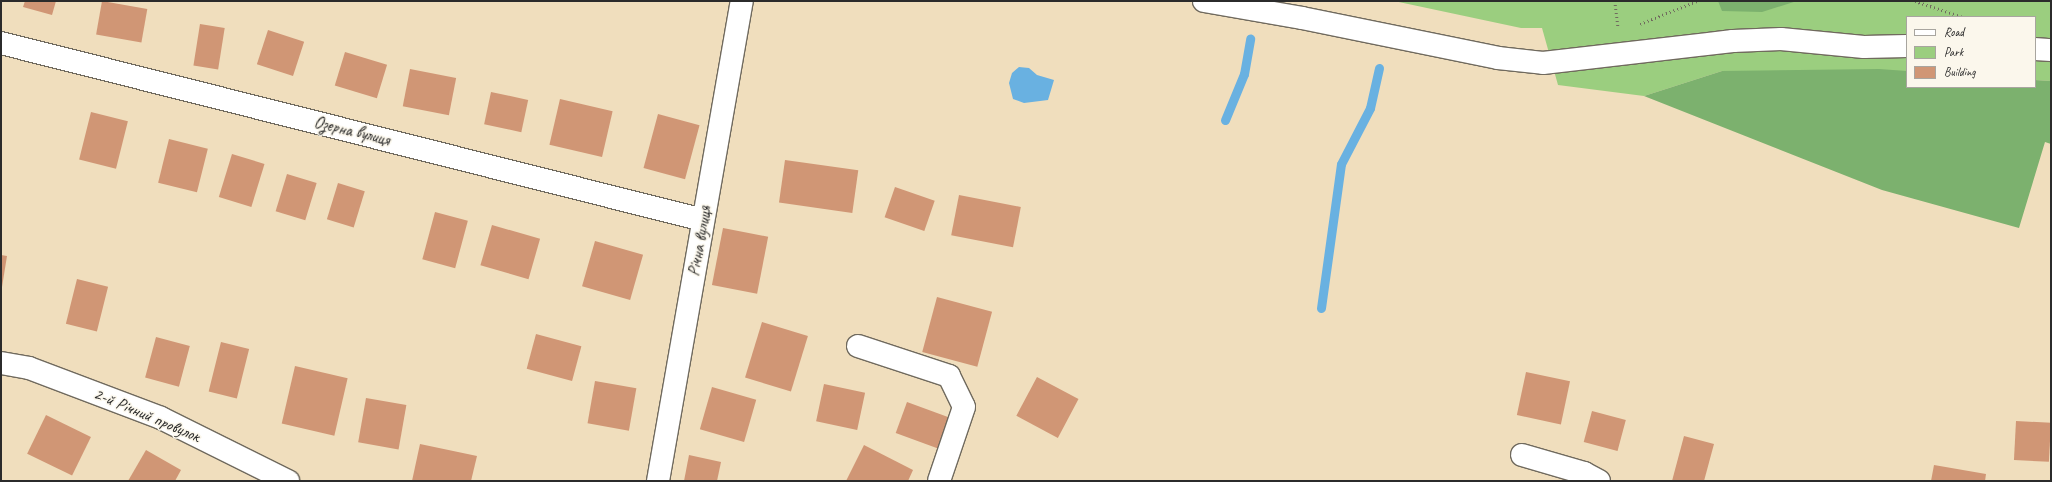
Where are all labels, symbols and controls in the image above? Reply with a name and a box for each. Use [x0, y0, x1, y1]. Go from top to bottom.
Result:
legend [1906, 16, 2036, 88]
text: Road [1944, 24, 1964, 40]
text: Park [1944, 44, 1963, 60]
text: Building [1944, 64, 1976, 80]
street label: Озерна вулиця [311, 112, 393, 150]
street label: Річна вулиця [684, 204, 716, 278]
street label: 2-й Річний провулок [91, 383, 203, 447]

